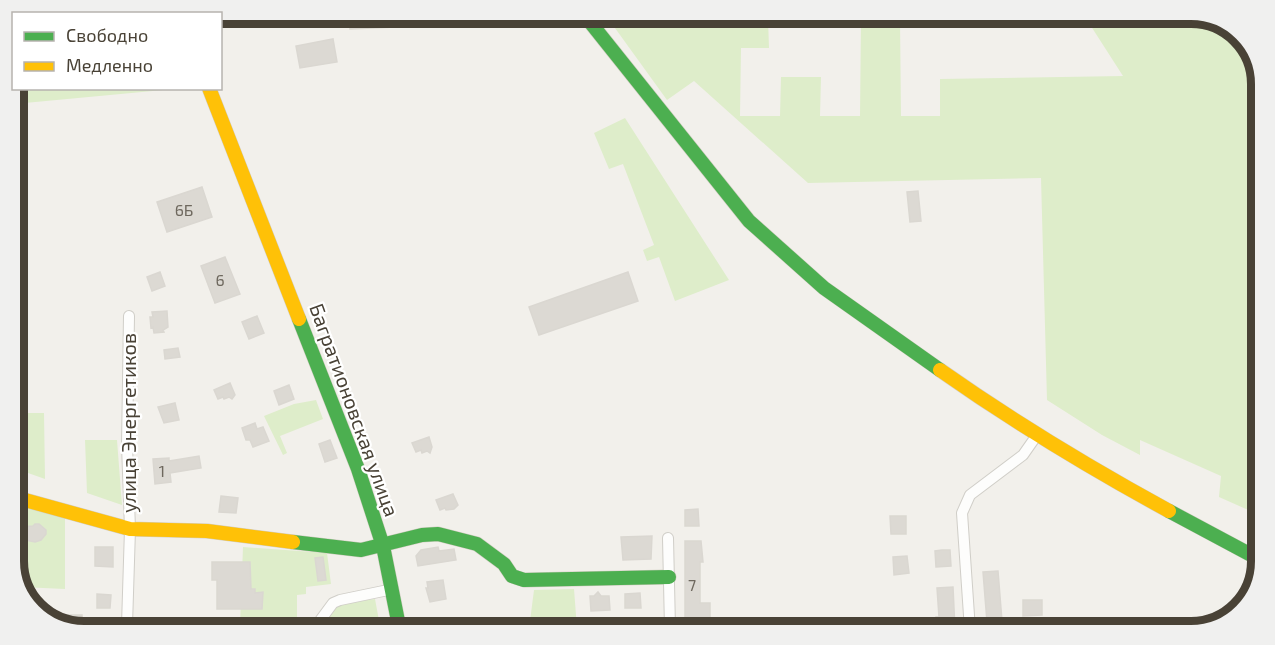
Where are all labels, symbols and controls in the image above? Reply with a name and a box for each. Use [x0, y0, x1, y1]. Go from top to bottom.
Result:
legend [12, 12, 222, 90]
text: Свободно [66, 24, 148, 46]
text: Медленно [66, 54, 153, 76]
house number: 6Б [175, 200, 193, 219]
house number: 6 [215, 270, 225, 289]
street label: Багратионовская улица [304, 300, 405, 520]
street label: улица Энергетиков [116, 333, 141, 513]
house number: 1 [159, 461, 165, 480]
house number: 7 [688, 575, 696, 594]

